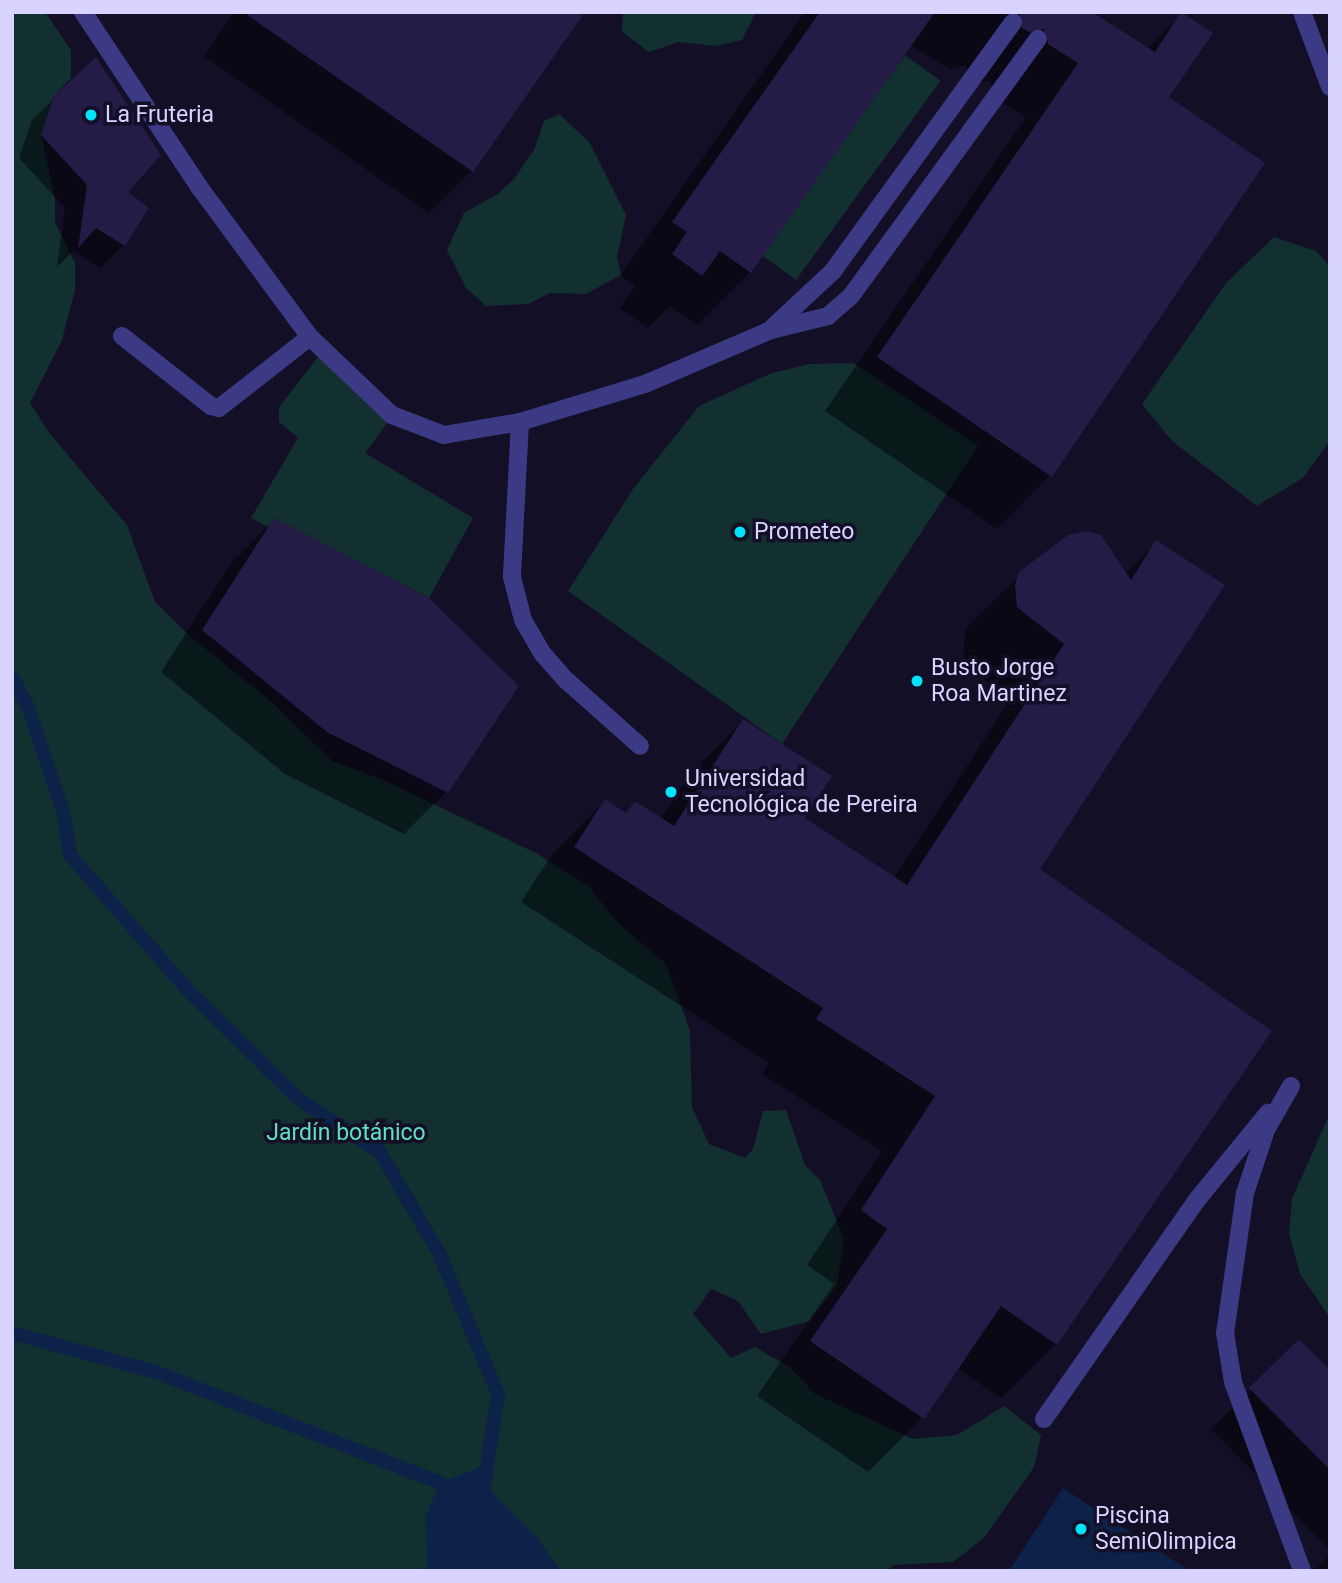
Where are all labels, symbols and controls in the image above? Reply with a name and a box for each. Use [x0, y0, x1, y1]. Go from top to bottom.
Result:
place label: La Fruteria [105, 101, 214, 129]
marker: La Fruteria [83, 107, 99, 123]
place label: Prometeo [754, 518, 854, 546]
marker: Prometeo [732, 524, 748, 540]
place label: Busto Jorge Roa Martinez [931, 654, 1067, 708]
marker: Busto Jorge Roa Martinez [909, 673, 925, 689]
place label: Universidad Tecnológica de Pereira [685, 765, 918, 819]
marker: Universidad Tecnológica de Pereira [663, 784, 679, 800]
park label: Jardín botánico [266, 1119, 426, 1147]
place label: Piscina SemiOlimpica [1095, 1502, 1237, 1556]
marker: Piscina SemiOlimpica [1073, 1521, 1089, 1537]

